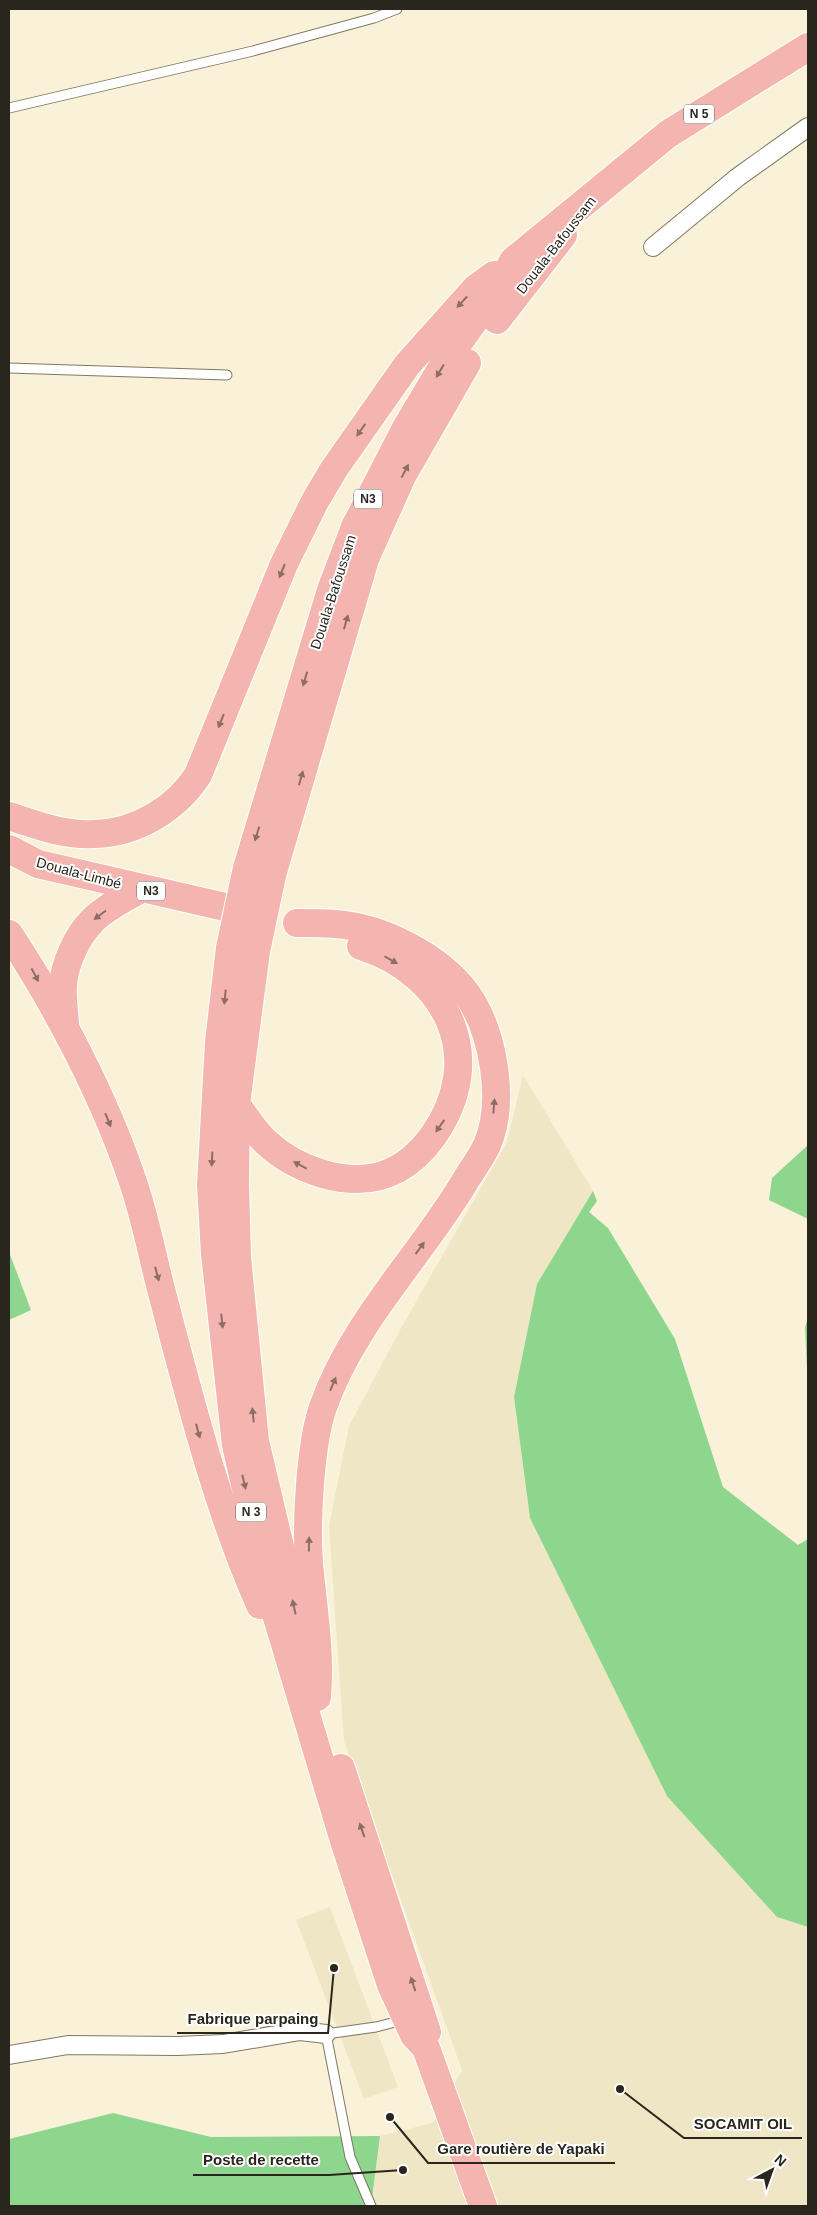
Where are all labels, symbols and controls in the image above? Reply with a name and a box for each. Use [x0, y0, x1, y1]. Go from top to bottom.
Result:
road number: N 5 [684, 105, 714, 124]
street label: Douala-Bafoussam [513, 193, 599, 297]
one-way arrow [456, 296, 468, 308]
one-way arrow [435, 365, 444, 378]
one-way arrow [356, 423, 366, 436]
one-way arrow [401, 464, 409, 478]
road number: N3 [354, 489, 382, 508]
street label: Douala-Bafoussam [307, 533, 359, 651]
one-way arrow [277, 564, 285, 578]
one-way arrow [343, 615, 351, 630]
one-way arrow [300, 671, 308, 686]
one-way arrow [217, 714, 224, 729]
one-way arrow [297, 770, 305, 785]
one-way arrow [253, 827, 261, 842]
street label: Douala-Limbé [35, 854, 123, 892]
road number: N3 [137, 881, 165, 900]
one-way arrow [94, 909, 107, 920]
one-way arrow [385, 955, 398, 964]
one-way arrow [31, 967, 39, 982]
one-way arrow [220, 989, 228, 1005]
one-way arrow [490, 1098, 498, 1114]
one-way arrow [104, 1113, 112, 1127]
one-way arrow [435, 1120, 445, 1133]
one-way arrow [208, 1151, 216, 1167]
one-way arrow [294, 1161, 307, 1170]
one-way arrow [415, 1242, 426, 1255]
one-way arrow [153, 1267, 161, 1282]
one-way arrow [218, 1313, 226, 1329]
one-way arrow [329, 1377, 337, 1391]
one-way arrow [249, 1406, 257, 1422]
one-way arrow [195, 1424, 203, 1439]
one-way arrow [240, 1474, 248, 1489]
road number: N 3 [236, 1502, 266, 1521]
one-way arrow [305, 1535, 313, 1551]
one-way arrow [290, 1600, 298, 1615]
one-way arrow [358, 1822, 365, 1837]
one-way arrow [409, 1976, 417, 1991]
callout: Fabrique parpaing [177, 2003, 328, 2033]
text: Fabrique parpaing [188, 2010, 318, 2027]
callout: SOCAMIT OIL [684, 2108, 802, 2138]
text: SOCAMIT OIL [694, 2115, 792, 2132]
callout: Gare routière de Yapaki [428, 2133, 615, 2163]
text: Gare routière de Yapaki [437, 2140, 605, 2157]
callout: Poste de recette [193, 2145, 329, 2175]
north arrow [747, 2145, 797, 2195]
text: Poste de recette [203, 2151, 319, 2168]
text: N [771, 2151, 790, 2170]

